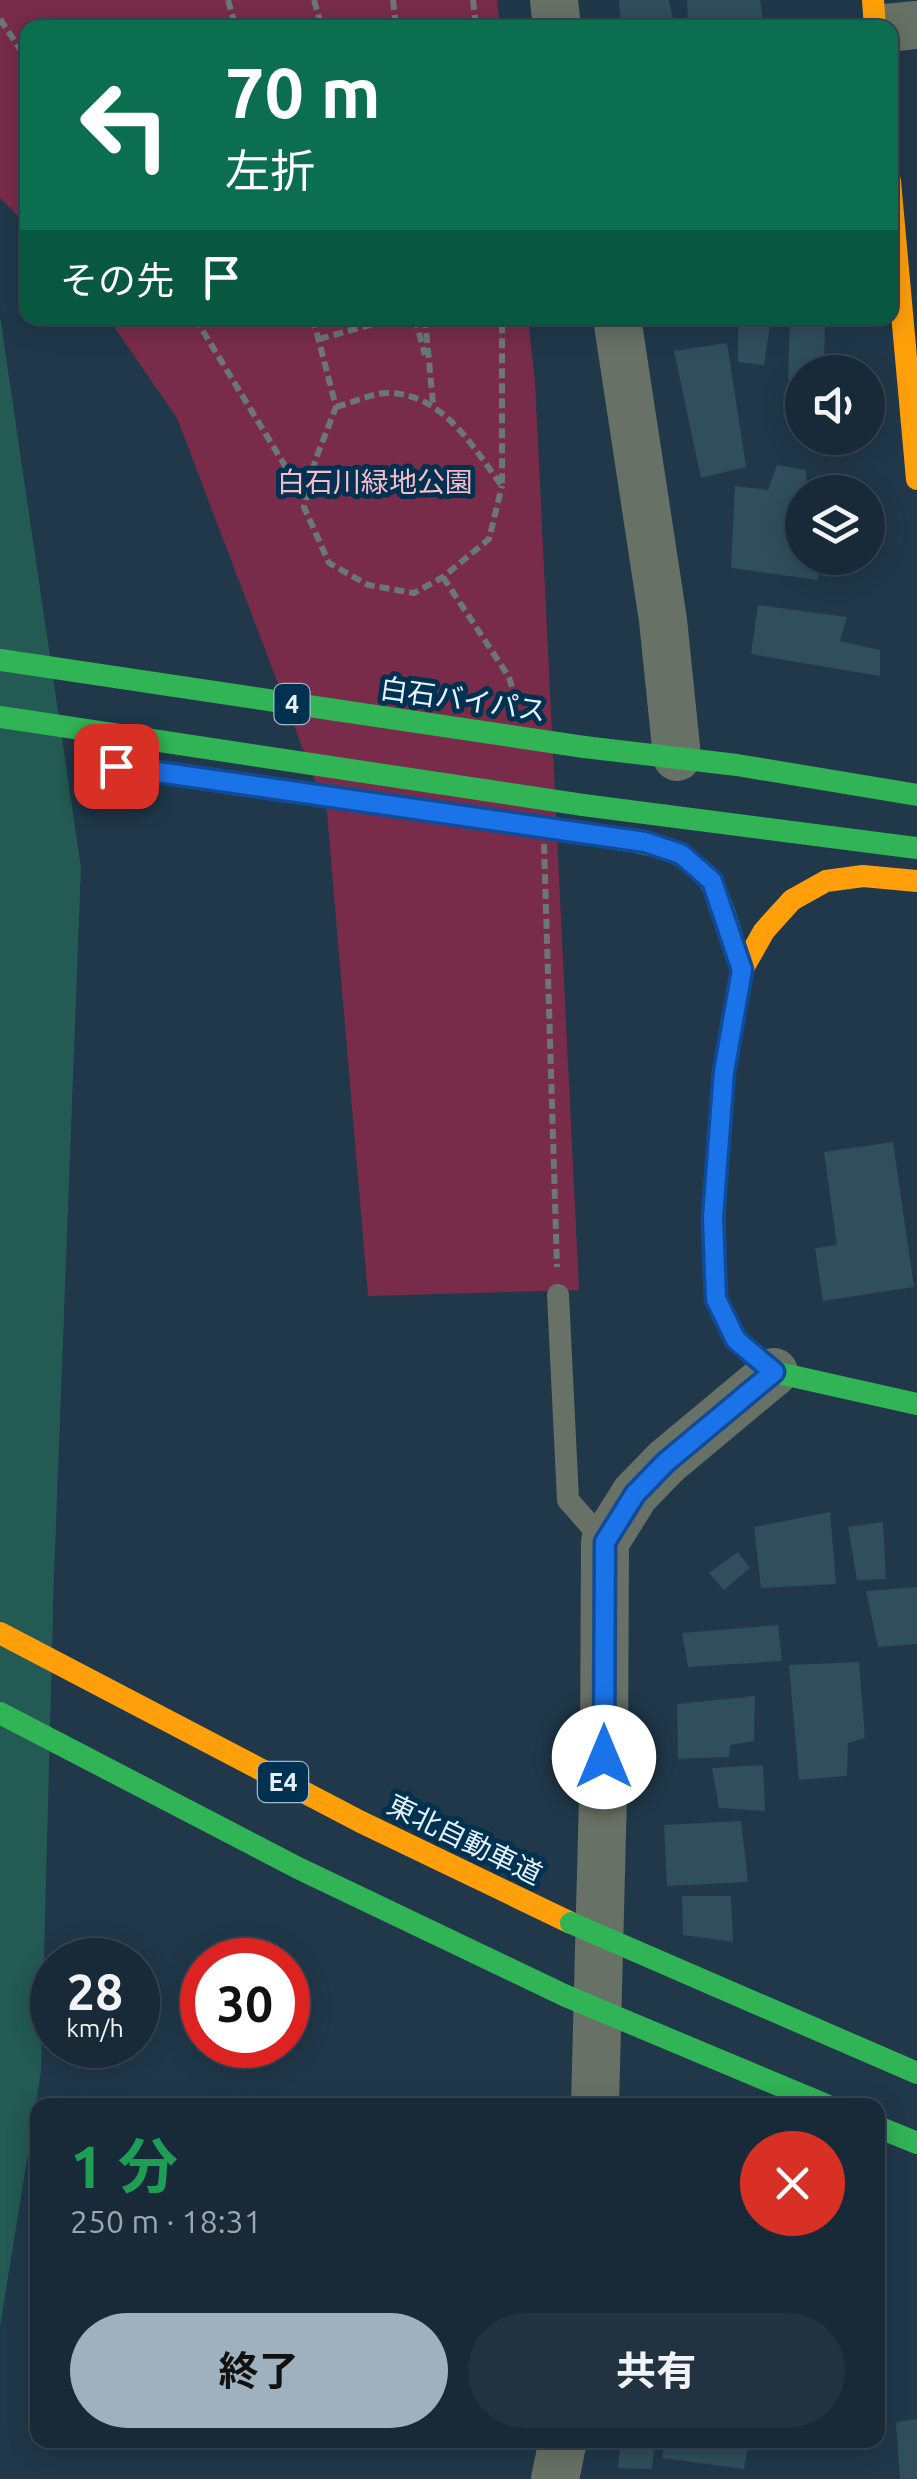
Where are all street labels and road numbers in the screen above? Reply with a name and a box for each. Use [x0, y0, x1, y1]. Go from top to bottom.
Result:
street label: 白石バイパス [378, 672, 548, 726]
road number: 4 [274, 684, 310, 724]
road number: E4 [258, 1762, 308, 1802]
street label: 東北自動車道 [383, 1788, 547, 1890]

